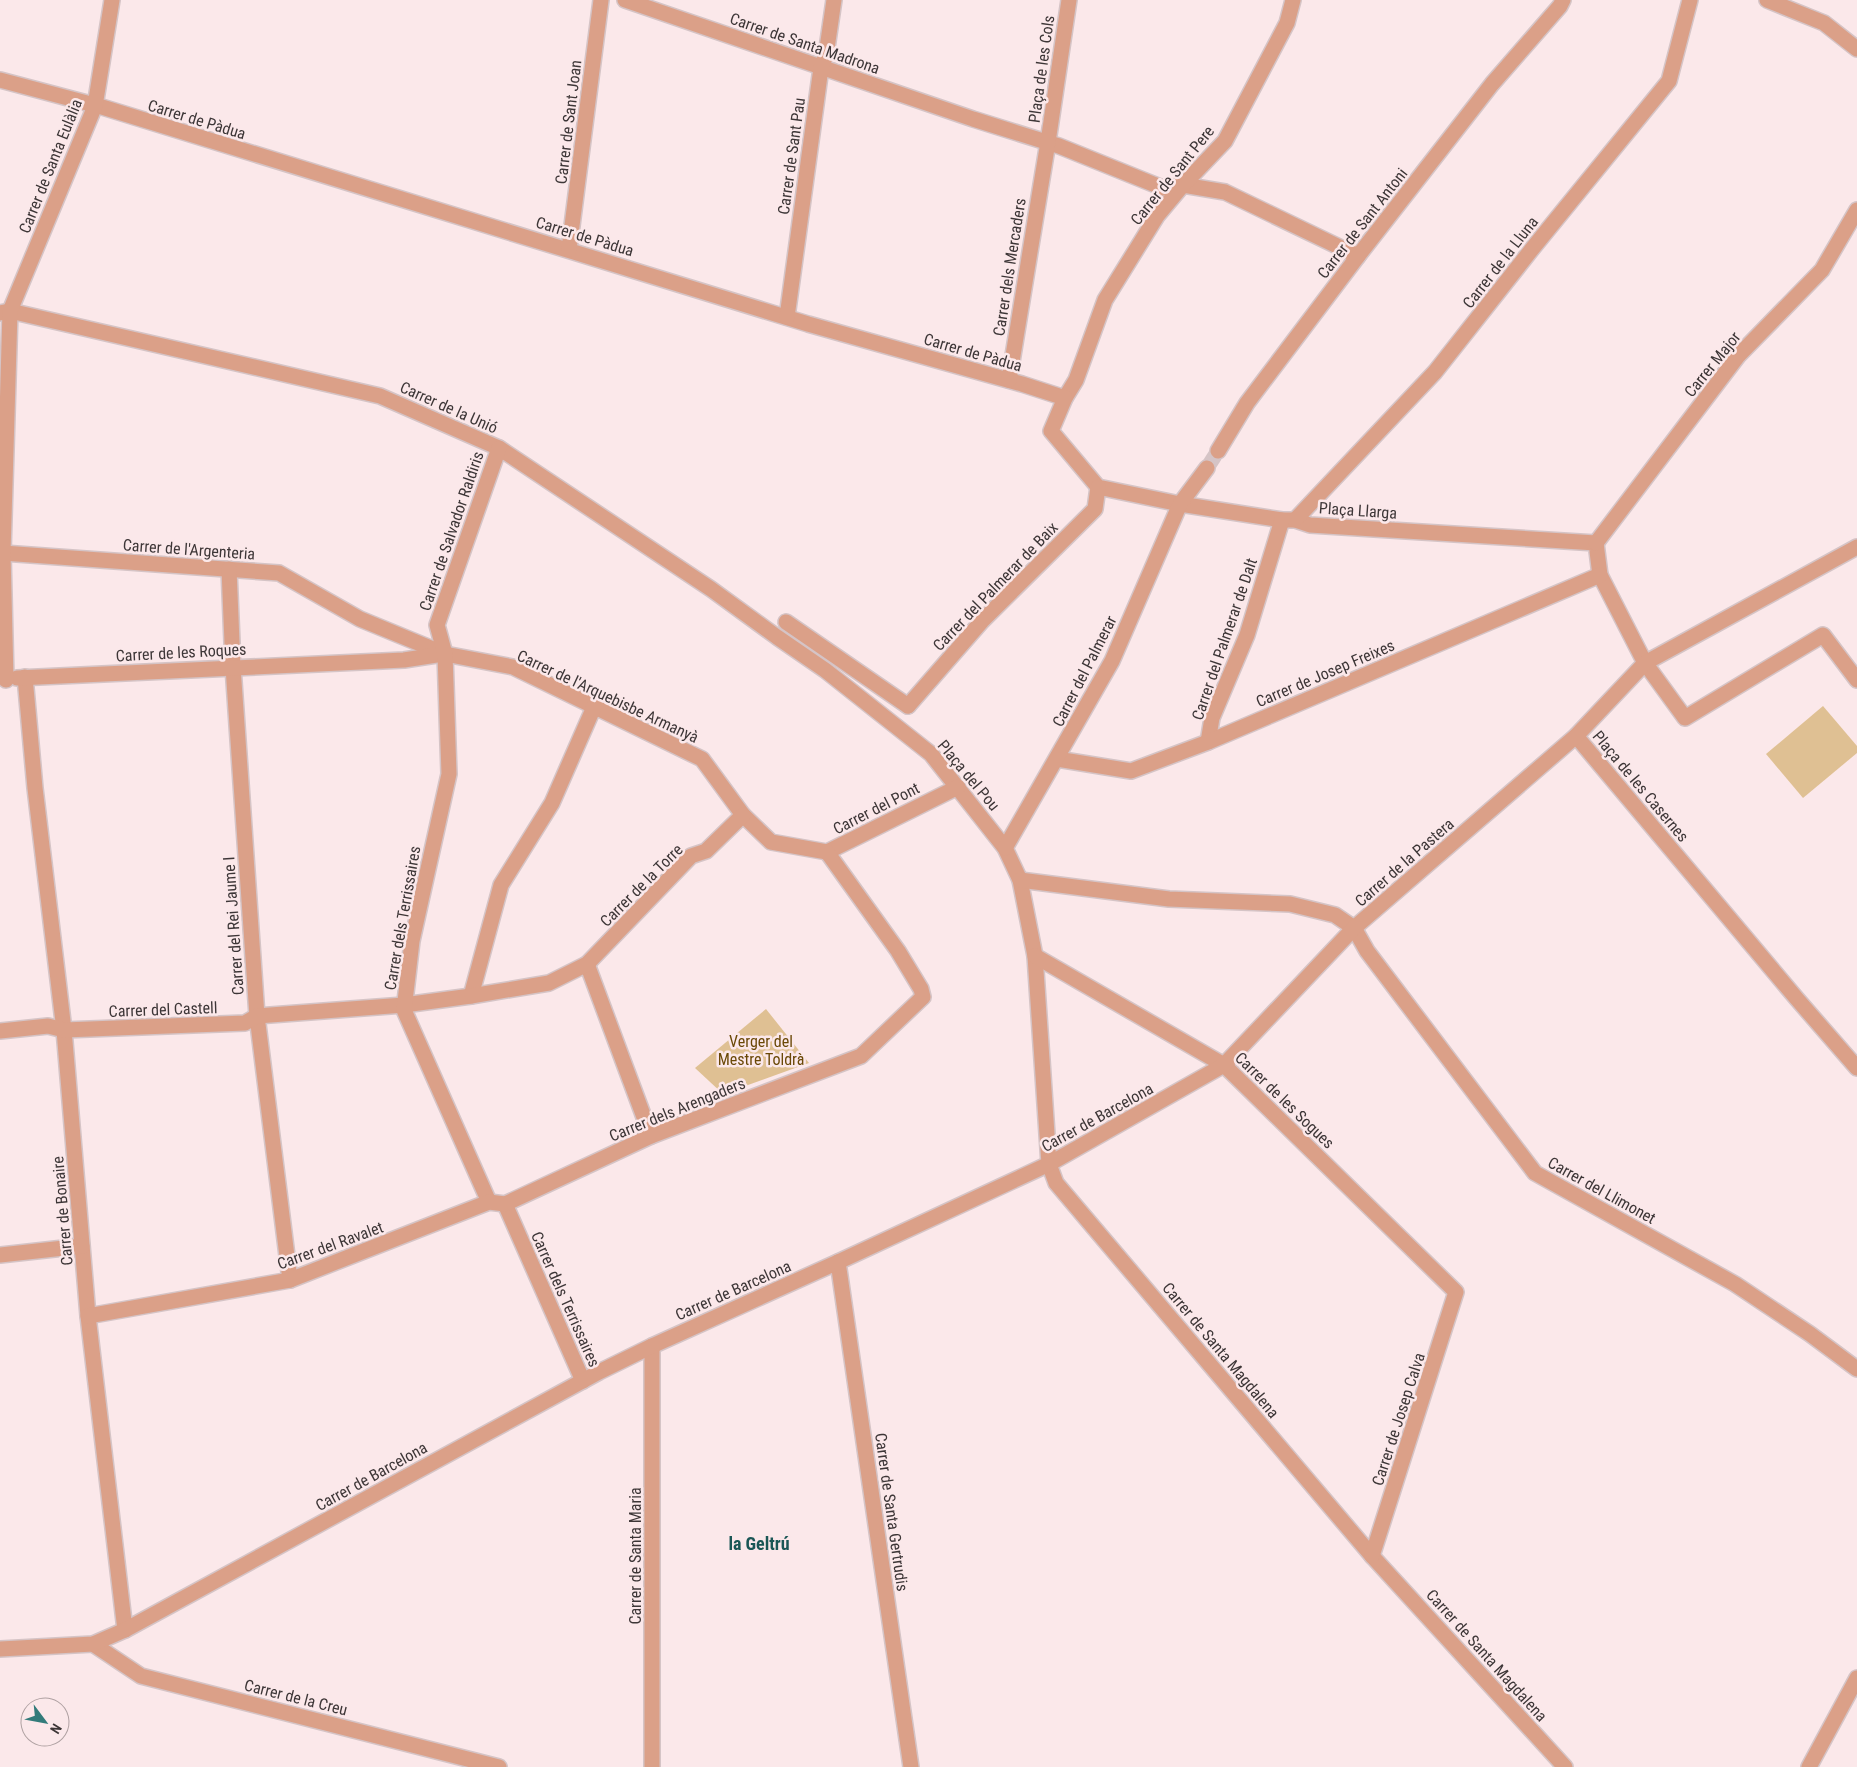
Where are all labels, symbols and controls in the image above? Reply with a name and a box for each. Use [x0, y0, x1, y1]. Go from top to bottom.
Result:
street label: Carrer de Santa Madrona [727, 9, 882, 78]
street label: Plaça de les Cols [1025, 14, 1058, 124]
street label: Carrer de Sant Joan [551, 59, 586, 185]
street label: Carrer de Santa Eulàlia [15, 96, 86, 236]
street label: Carrer de Pàdua [146, 96, 248, 143]
street label: Carrer de Sant Pau [774, 96, 809, 216]
street label: Carrer de Sant Pere [1127, 122, 1218, 229]
street label: Carrer de Sant Antoni [1313, 164, 1411, 282]
street label: Carrer dels Mercaders [989, 197, 1030, 337]
street label: Carrer de Pàdua [534, 213, 636, 260]
street label: Carrer de la Lluna [1459, 213, 1542, 312]
street label: Carrer Major [1680, 328, 1745, 401]
street label: Carrer de Pàdua [922, 329, 1024, 376]
street label: Carrer de la Unió [397, 377, 501, 437]
street label: Carrer de Salvador Raldiris [415, 449, 488, 613]
street label: Plaça Llarga [1318, 498, 1398, 523]
street label: Carrer del Palmerar de Baix [929, 518, 1062, 655]
street label: Carrer de l'Argenteria [122, 535, 256, 564]
street label: Carrer del Palmerar de Dalt [1188, 555, 1261, 723]
street label: Carrer del Palmerar [1048, 612, 1121, 730]
street label: Carrer de Josep Freixes [1253, 636, 1397, 711]
street label: Carrer de les Roques [115, 640, 247, 665]
street label: Carrer de l'Arquebisbe Armanyà [514, 646, 701, 747]
street label: Plaça de les Casernes [1589, 727, 1693, 846]
street label: Plaça del Pou [934, 736, 1004, 814]
street label: Carrer del Pont [830, 778, 923, 838]
street label: Carrer de la Pastera [1351, 814, 1458, 910]
street label: Carrer de la Torre [596, 840, 687, 931]
street label: Carrer dels Terrissaires [380, 845, 425, 992]
street label: Carrer del Rei Jaume I [219, 856, 248, 996]
street label: Carrer del Castell [108, 998, 218, 1021]
park label: Verger del Mestre Toldrà [718, 1032, 804, 1069]
street label: Carrer de les Sogues [1231, 1048, 1338, 1152]
street label: Carrer dels Arengaders [606, 1074, 748, 1145]
street label: Carrer de Barcelona [1038, 1079, 1156, 1156]
street label: Carrer del Llimonet [1545, 1153, 1659, 1228]
street label: Carrer de Bonaire [48, 1156, 77, 1266]
street label: Carrer del Ravalet [275, 1217, 386, 1273]
street label: Carrer dels Terrissaires [527, 1229, 604, 1370]
street label: Carrer de Barcelona [672, 1256, 794, 1324]
street label: Carrer de Santa Magdalena [1158, 1279, 1283, 1422]
street label: Carrer de Josep Calva [1368, 1350, 1429, 1488]
street label: Carrer de Santa Gertrudis [871, 1432, 912, 1592]
street label: Carrer de Barcelona [312, 1438, 430, 1515]
street label: Carrer de Santa Maria [626, 1487, 645, 1625]
district label: la Geltrú [728, 1533, 790, 1554]
street label: Carrer de Santa Magdalena [1422, 1585, 1551, 1725]
street label: Carrer de la Creu [242, 1676, 349, 1719]
north arrow [20, 1697, 70, 1747]
text: N [47, 1721, 65, 1737]

